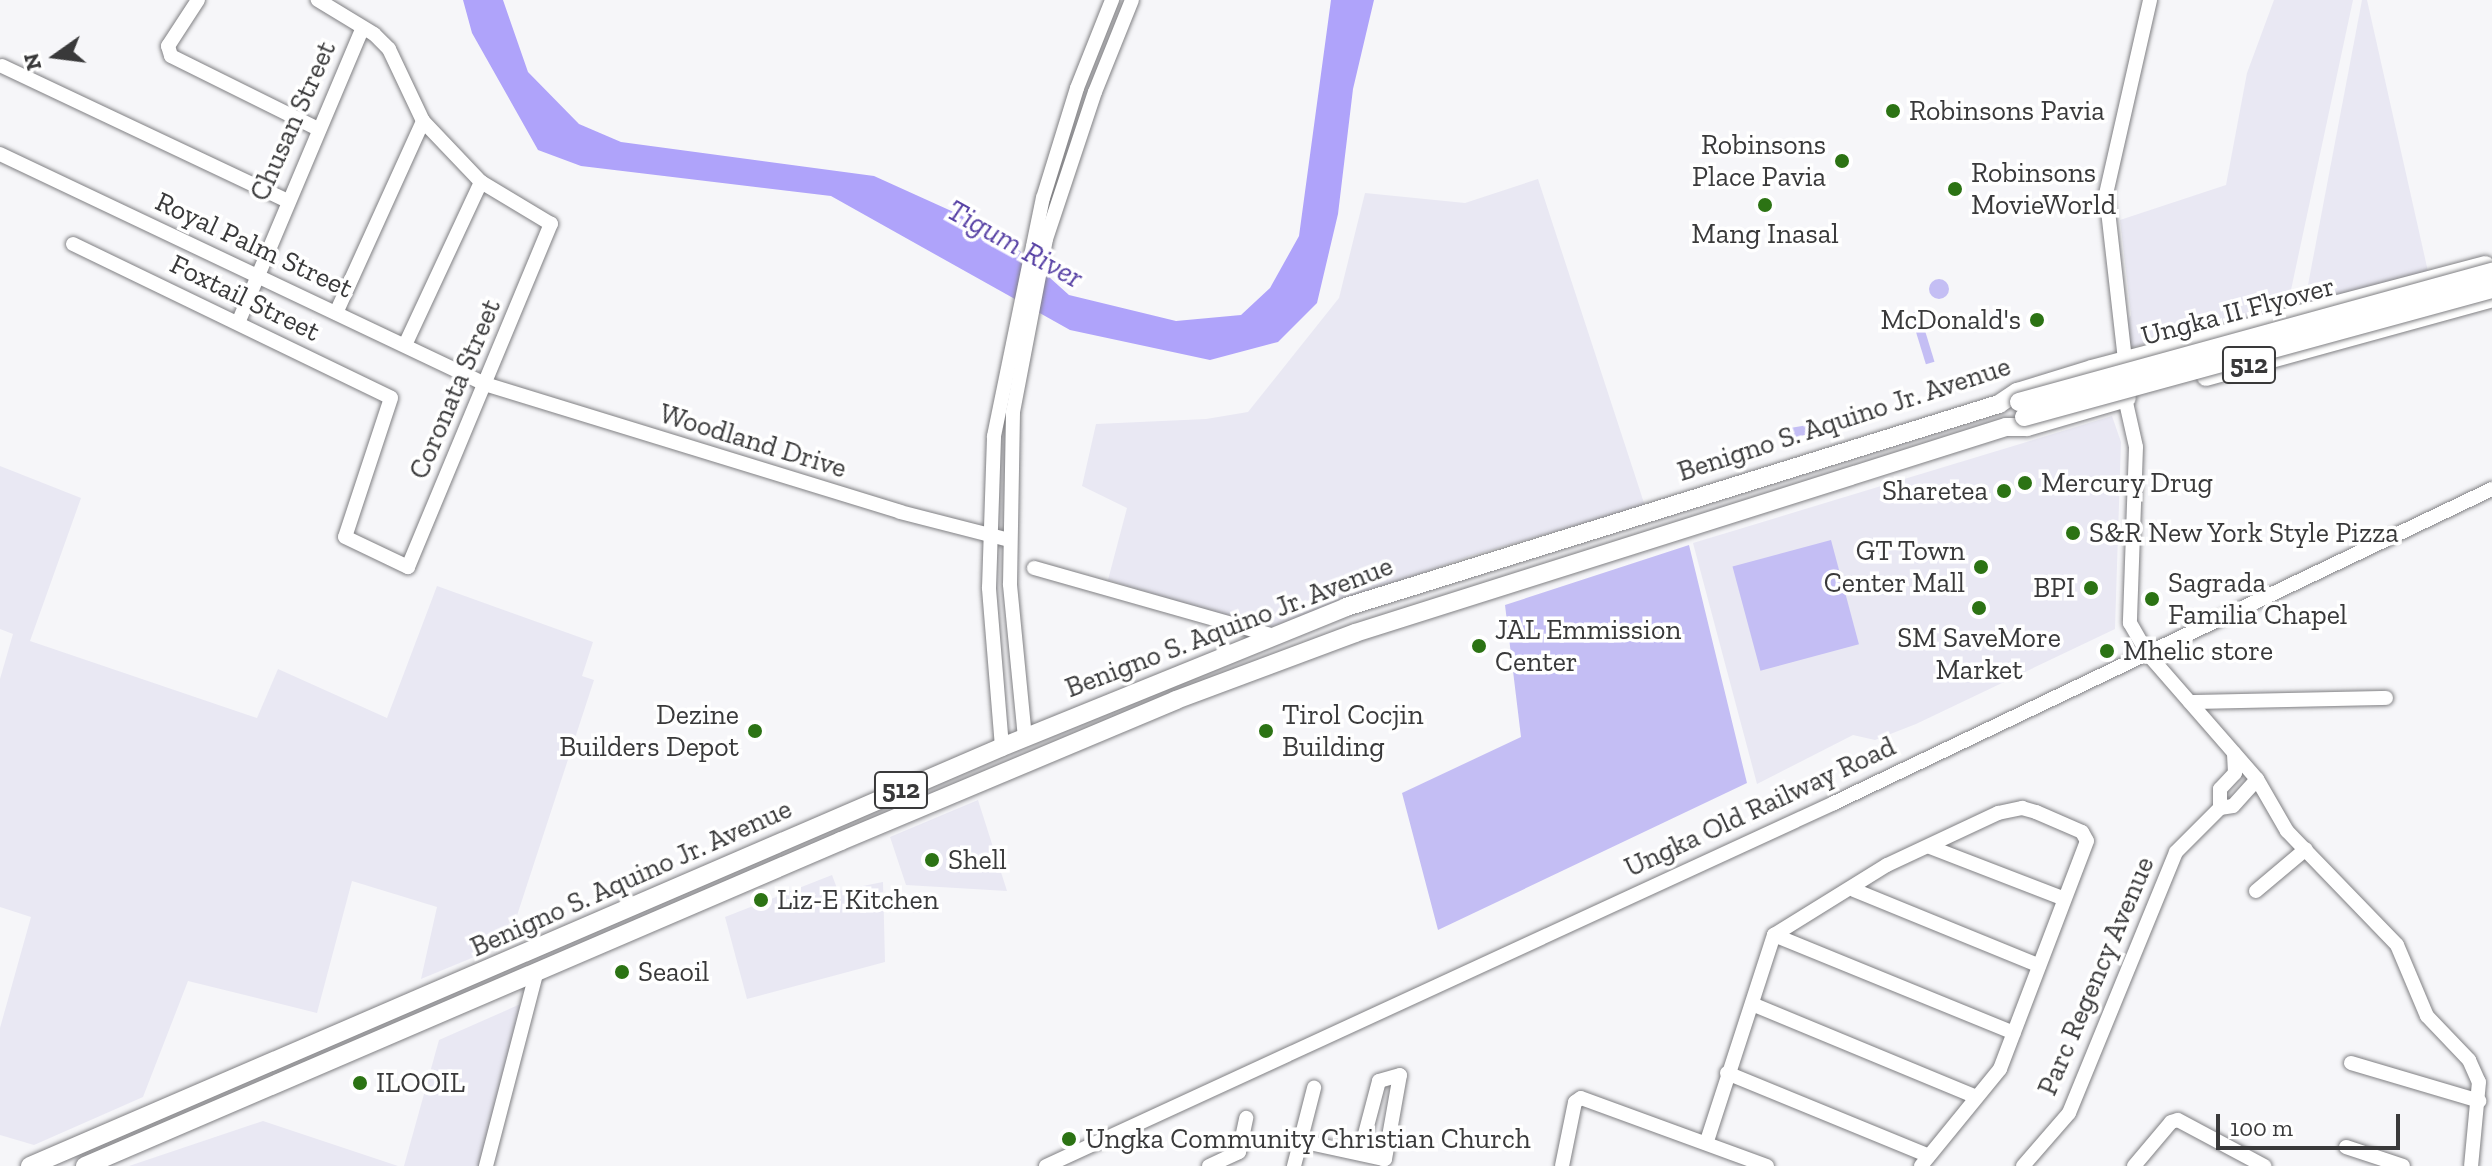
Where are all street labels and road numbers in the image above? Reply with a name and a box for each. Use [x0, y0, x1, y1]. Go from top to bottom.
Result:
street label: Chusan Street [243, 36, 343, 206]
street label: Royal Palm Street [150, 185, 358, 305]
street label: Foxtail Street [165, 247, 325, 349]
street label: Ungka II Flyover [2138, 269, 2338, 353]
street label: Coronata Street [402, 294, 508, 484]
road number: 512 [2221, 343, 2277, 387]
street label: Benigno S. Aquino Jr. Avenue [1672, 349, 2016, 489]
street label: Woodland Drive [656, 397, 850, 485]
street label: Benigno S. Aquino Jr. Avenue [1060, 549, 1398, 705]
street label: Ungka Old Railway Road [1619, 729, 1901, 885]
road number: 512 [873, 768, 929, 812]
street label: Benigno S. Aquino Jr. Avenue [464, 791, 798, 965]
street label: Parc Regency Avenue [2030, 851, 2162, 1101]

